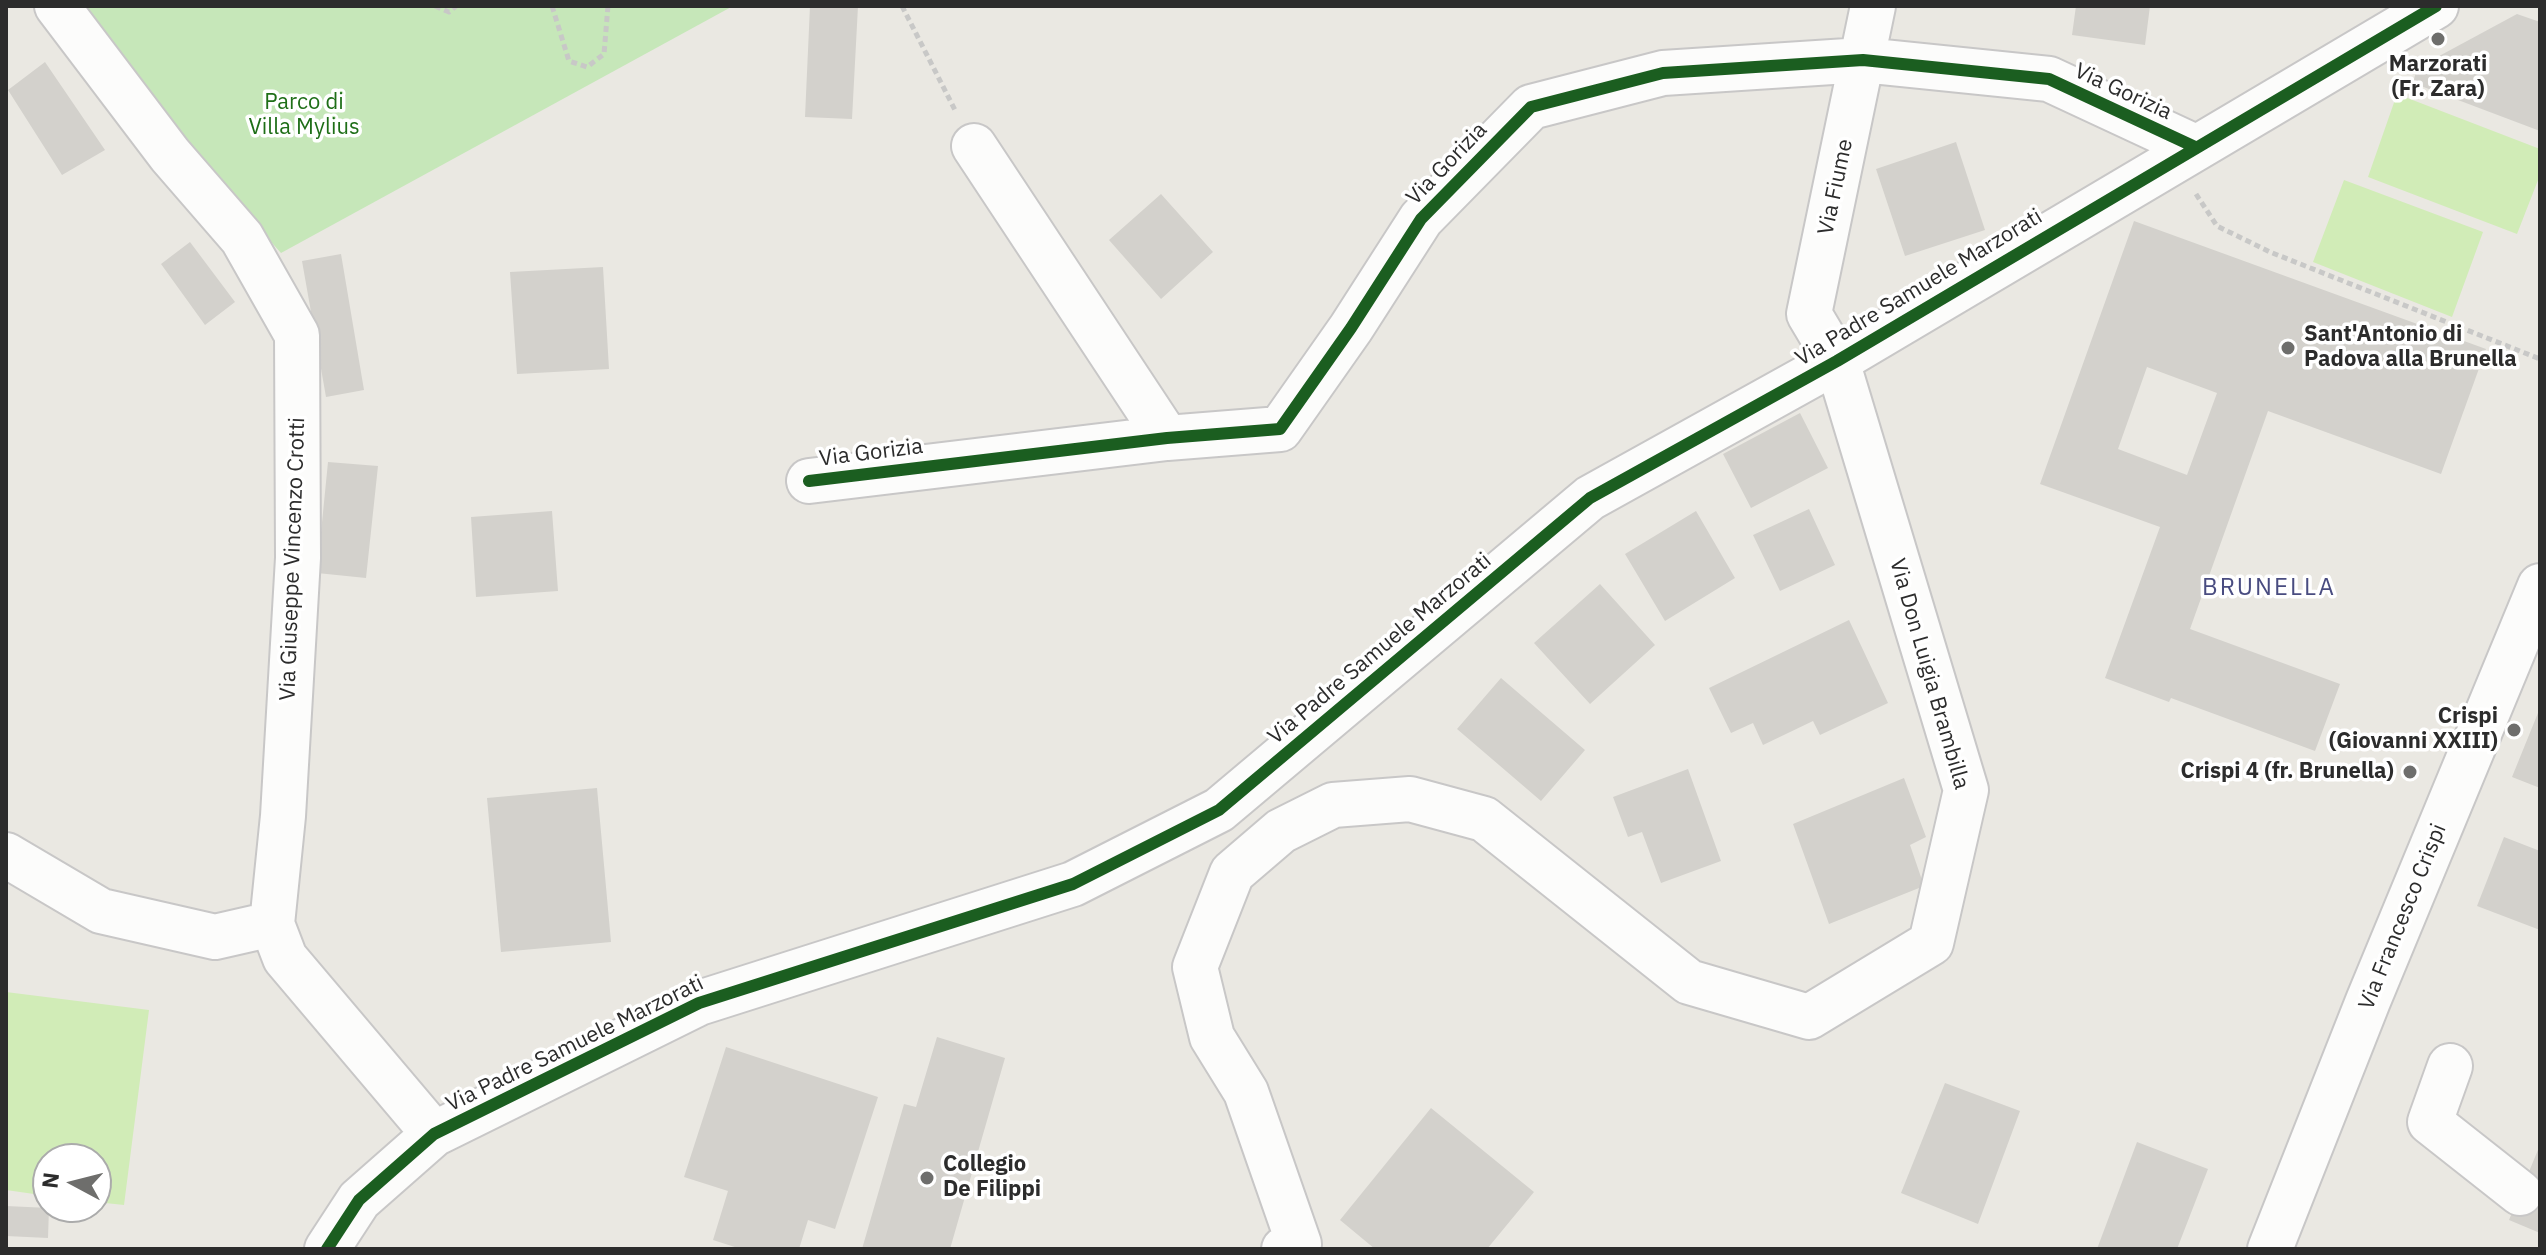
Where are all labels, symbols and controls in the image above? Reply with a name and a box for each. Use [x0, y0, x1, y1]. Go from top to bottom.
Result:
marker: Marzorati (Fr. Zara) [2429, 30, 2447, 48]
place label: Marzorati (Fr. Zara) [2389, 52, 2487, 104]
street label: Via Gorizia [2070, 58, 2176, 126]
park label: Parco di Villa Mylius [248, 90, 360, 142]
street label: Via Gorizia [1401, 117, 1493, 211]
street label: Via Fiume [1813, 137, 1859, 237]
street label: Via Padre Samuele Marzorati [1791, 204, 2047, 372]
place label: Sant'Antonio di Padova alla Brunella [2304, 322, 2517, 374]
marker: Sant'Antonio di Padova alla Brunella [2279, 339, 2297, 357]
street label: Via Giuseppe Vincenzo Crotti [275, 417, 311, 701]
street label: Via Gorizia [818, 434, 924, 472]
street label: Via Padre Samuele Marzorati [1263, 548, 1497, 750]
street label: Via Don Luigia Brambilla [1883, 556, 1975, 792]
district label: BRUNELLA [2202, 574, 2336, 602]
place label: Crispi (Giovanni XXIII) [2329, 704, 2498, 756]
marker: Crispi (Giovanni XXIII) [2505, 721, 2523, 739]
place label: Crispi 4 (fr. Brunella) [2180, 759, 2394, 785]
marker: Crispi 4 (fr. Brunella) [2401, 763, 2419, 781]
street label: Via Francesco Crispi [2354, 820, 2452, 1014]
street label: Via Padre Samuele Marzorati [442, 970, 708, 1118]
north arrow [32, 1143, 112, 1223]
place label: Collegio De Filippi [943, 1152, 1041, 1204]
marker: Collegio De Filippi [918, 1169, 936, 1187]
text: N [34, 1171, 65, 1190]

